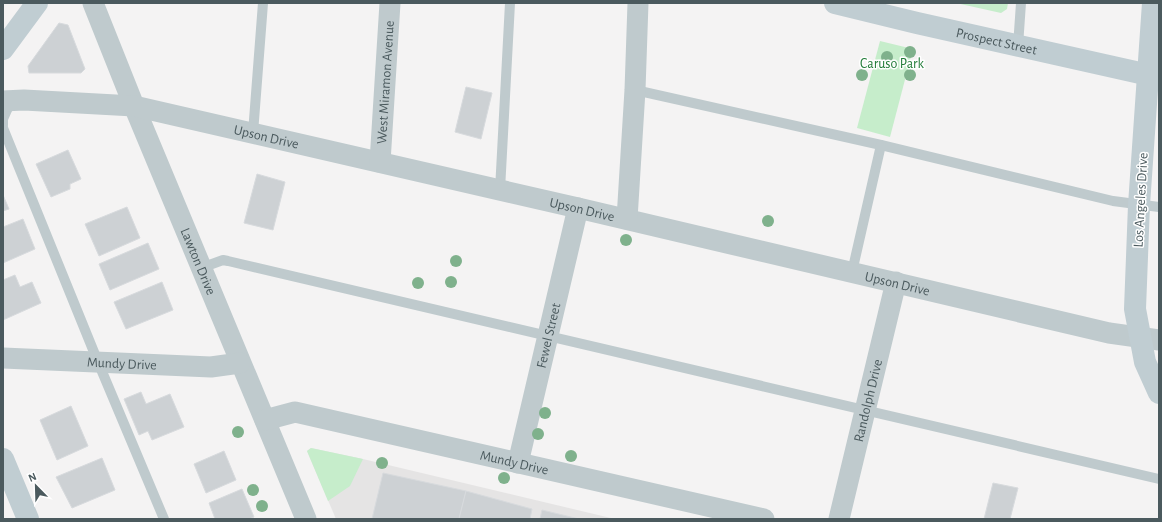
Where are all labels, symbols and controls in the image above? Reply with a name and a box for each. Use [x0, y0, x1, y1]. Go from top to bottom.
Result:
street label: West Miramon Avenue [375, 20, 397, 144]
street label: Prospect Street [955, 26, 1039, 58]
park label: Caruso Park [860, 57, 925, 71]
street label: Upson Drive [232, 123, 300, 152]
street label: Los Angeles Drive [1132, 152, 1150, 248]
street label: Upson Drive [548, 196, 616, 224]
street label: Lawton Drive [178, 226, 218, 297]
street label: Upson Drive [863, 270, 931, 299]
street label: Fewel Street [535, 301, 564, 370]
street label: Mundy Drive [87, 356, 157, 373]
street label: Randolph Drive [852, 358, 885, 443]
street label: Mundy Drive [479, 448, 550, 478]
north arrow [16, 466, 56, 506]
text: N [27, 471, 38, 484]

